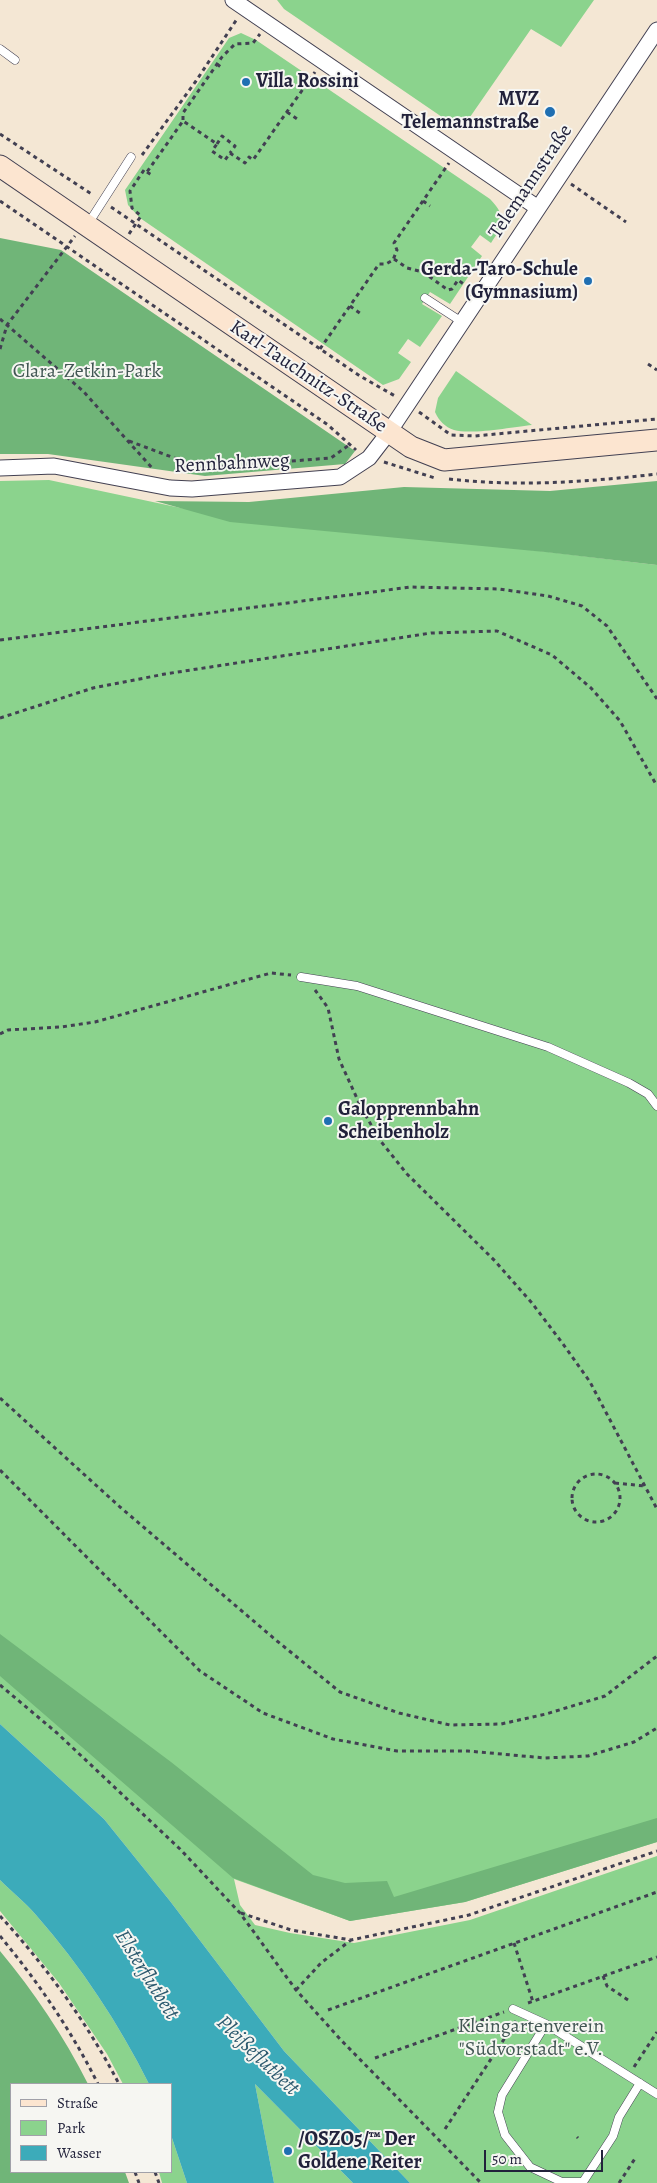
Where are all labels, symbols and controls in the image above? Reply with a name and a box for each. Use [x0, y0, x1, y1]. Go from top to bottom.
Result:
place label: Villa Rossini [256, 70, 359, 94]
marker: Villa Rossini [240, 76, 252, 88]
place label: MVZ Telemannstraße [402, 88, 539, 135]
marker: MVZ Telemannstraße [543, 105, 557, 119]
street label: Telemannstraße [484, 120, 578, 244]
place label: Gerda-Taro-Schule (Gymnasium) [421, 258, 578, 305]
marker: Gerda-Taro-Schule (Gymnasium) [582, 275, 594, 287]
street label: Karl-Tauchnitz-Straße [225, 315, 391, 439]
park label: Clara-Zetkin-Park [13, 360, 161, 384]
street label: Rennbahnweg [174, 449, 290, 479]
place label: Galopprennbahn Scheibenholz [338, 1098, 479, 1145]
marker: Galopprennbahn Scheibenholz [322, 1115, 334, 1127]
water label: Elsterflutbett [109, 1926, 183, 2024]
water label: Pleißeflutbett [211, 2011, 303, 2101]
park label: Kleingartenverein "Südvorstadt" e.V. [458, 2015, 604, 2062]
legend [10, 2083, 172, 2173]
text: Straße [57, 2093, 98, 2113]
text: Park [57, 2118, 85, 2138]
place label: /OSZO5/™ Der Goldene Reiter [298, 2128, 422, 2175]
scale bar [487, 2140, 606, 2172]
text: Wasser [57, 2143, 101, 2163]
marker: /OSZO5/™ Der Goldene Reiter [282, 2145, 294, 2157]
text: 50 m [492, 2149, 522, 2169]

